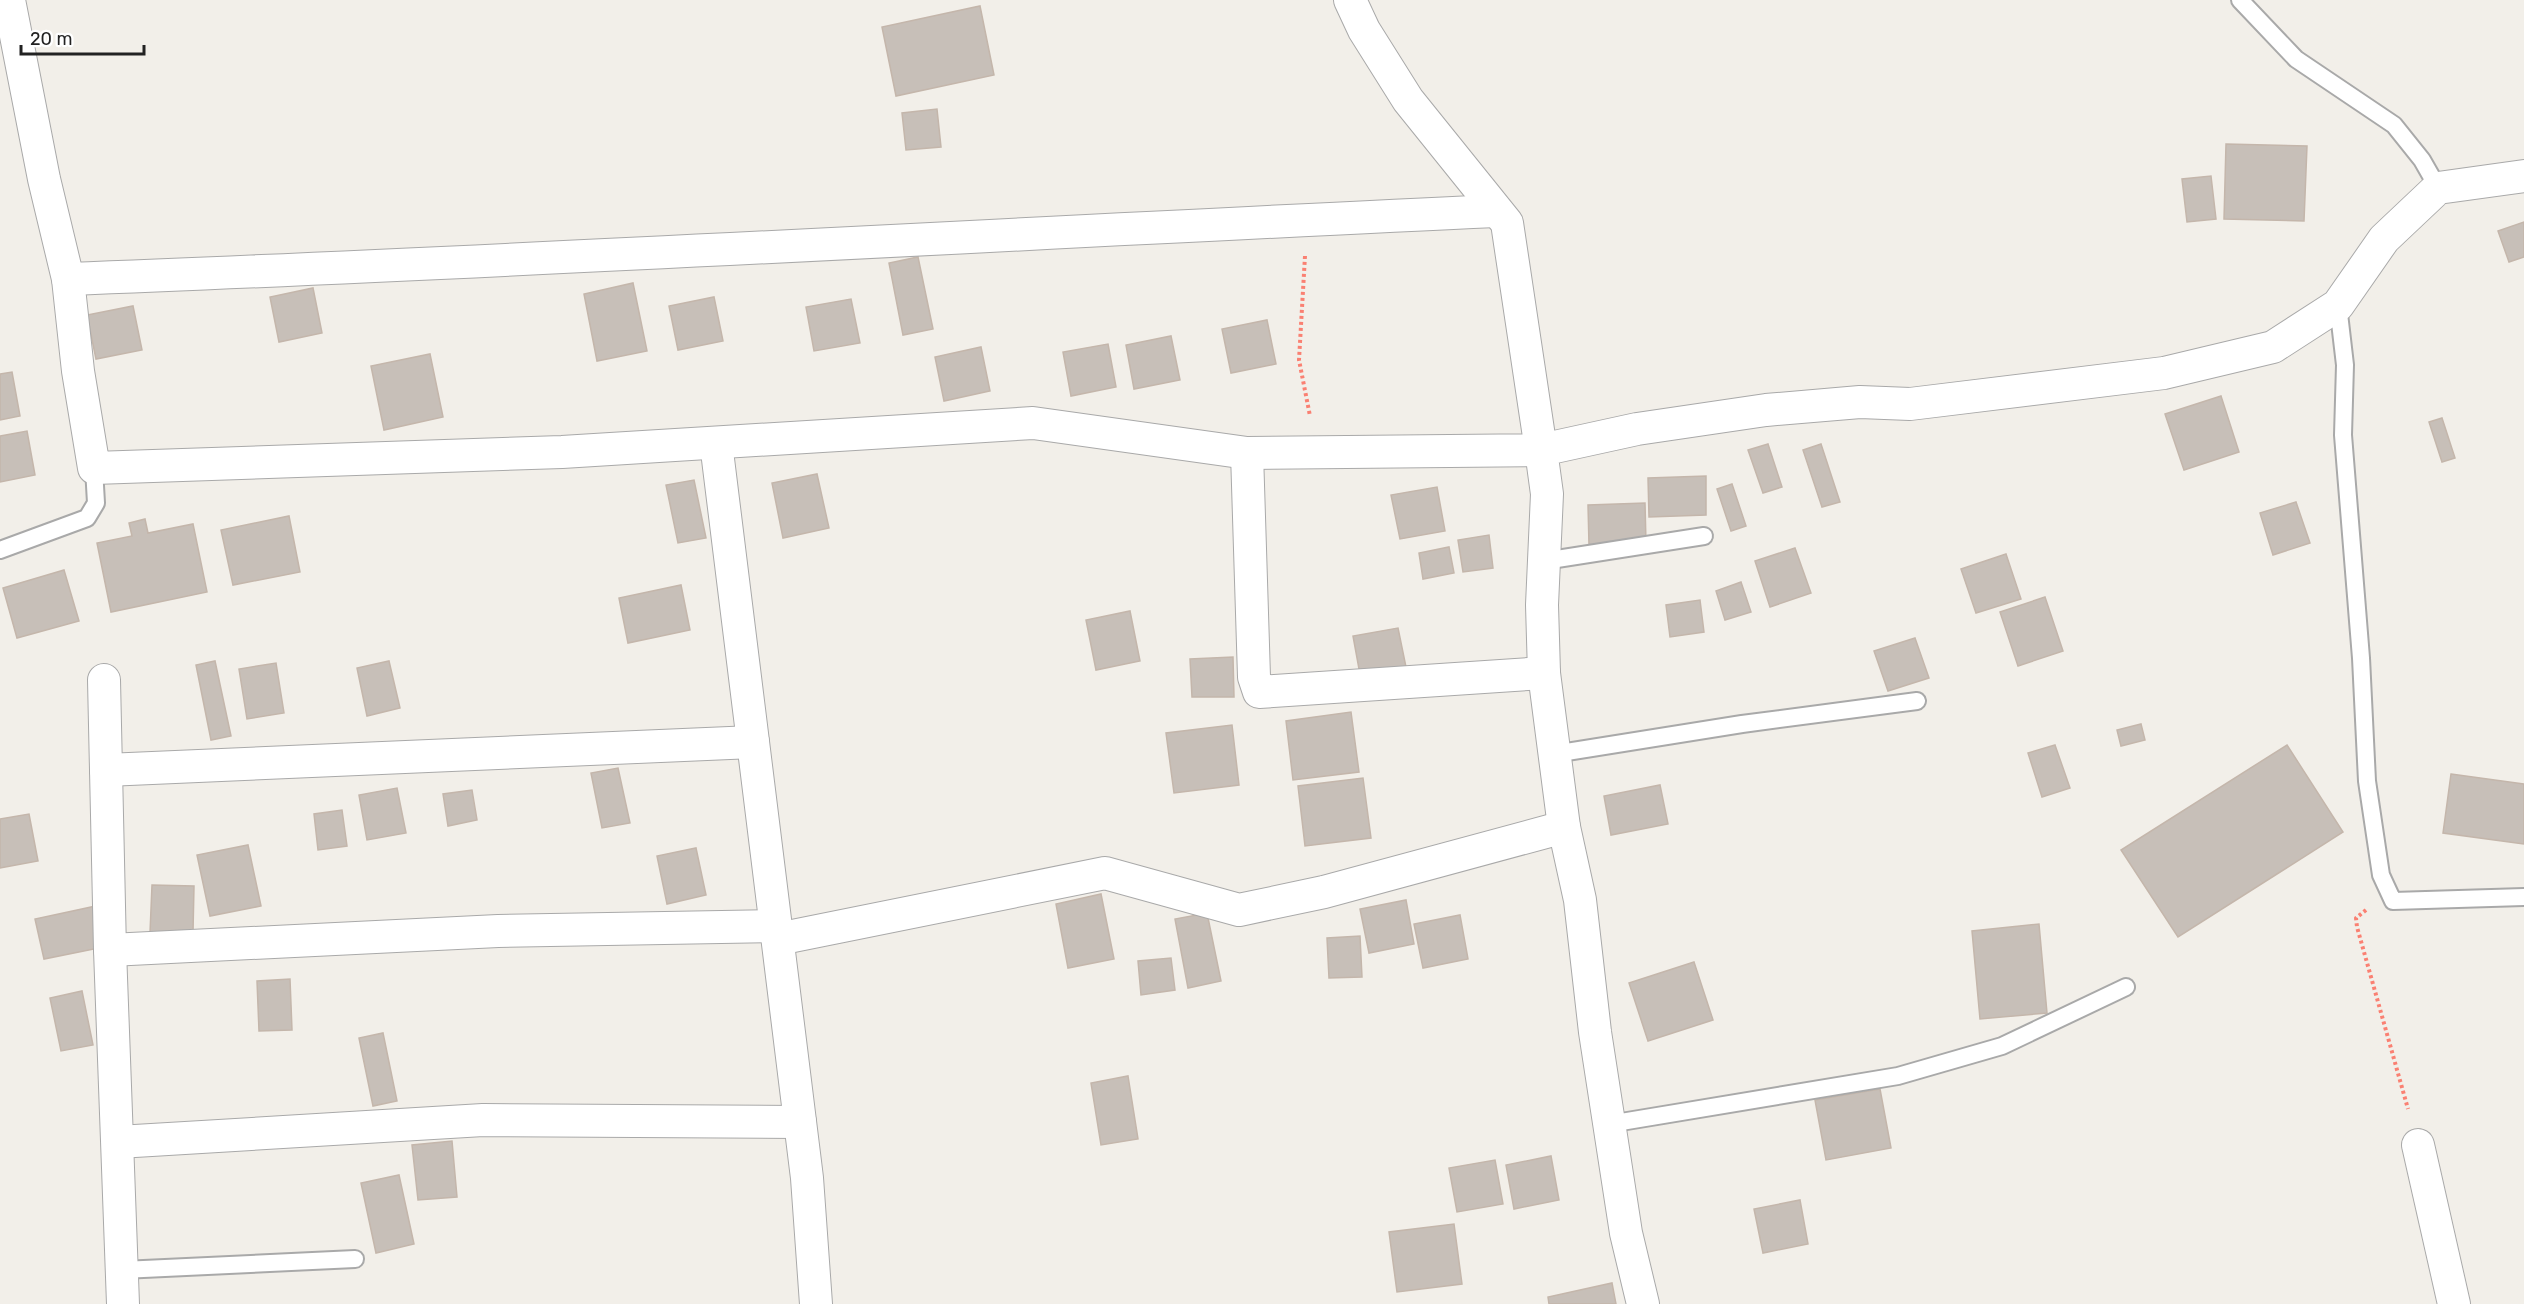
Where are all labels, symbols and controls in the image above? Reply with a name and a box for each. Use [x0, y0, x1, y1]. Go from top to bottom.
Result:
scale bar [21, 18, 144, 56]
text: 20 m [30, 28, 72, 50]

